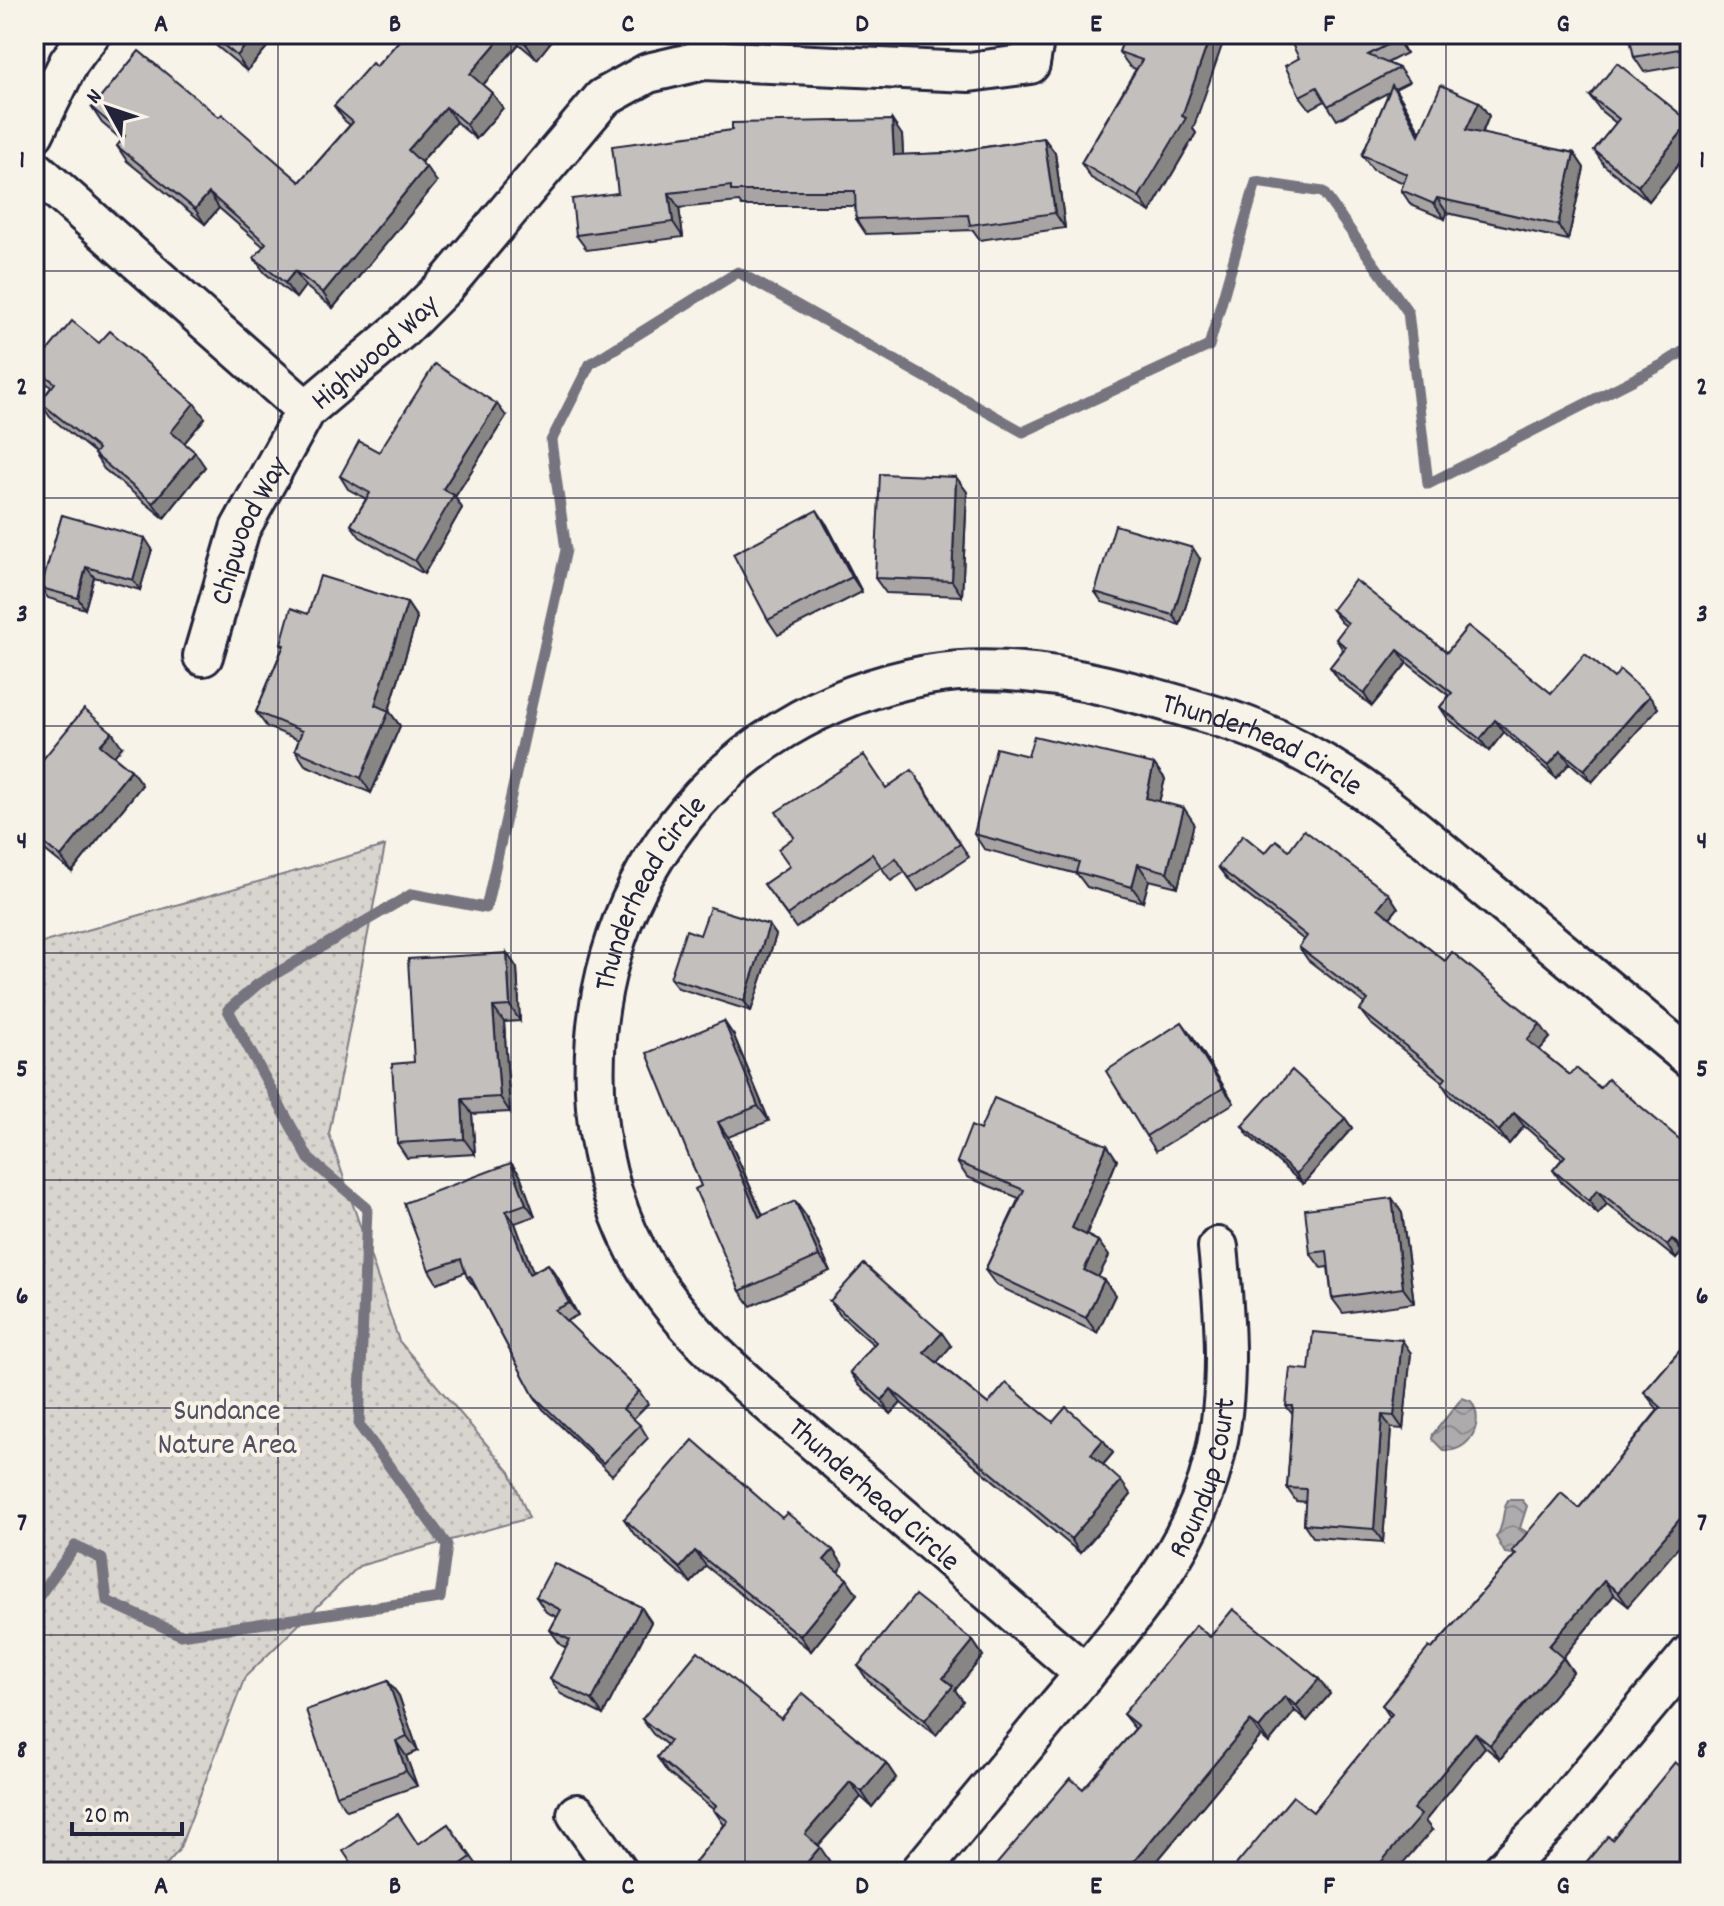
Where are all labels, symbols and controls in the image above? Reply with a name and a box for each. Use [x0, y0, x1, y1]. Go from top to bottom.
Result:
text: A [154, 7, 168, 44]
text: B [389, 7, 401, 44]
text: C [622, 7, 635, 44]
text: D [855, 7, 869, 44]
text: E [1090, 7, 1102, 44]
text: F [1323, 7, 1335, 44]
text: G [1556, 7, 1570, 44]
north arrow [68, 68, 148, 148]
text: N [80, 83, 111, 112]
text: 1 [19, 143, 25, 180]
text: 1 [1699, 143, 1705, 180]
street label: Highwood Way [303, 286, 451, 423]
text: 2 [16, 370, 28, 407]
text: 2 [1696, 370, 1708, 407]
street label: Chipwood Way [202, 449, 302, 611]
text: 3 [16, 597, 28, 634]
text: 3 [1696, 597, 1708, 634]
street label: Thunderhead Circle [1156, 684, 1370, 809]
street label: Thunderhead Circle [586, 787, 719, 995]
text: 4 [17, 824, 27, 861]
text: 4 [1697, 824, 1707, 861]
text: 5 [16, 1052, 28, 1089]
text: 5 [1696, 1052, 1708, 1089]
text: 6 [16, 1279, 28, 1316]
text: 6 [1696, 1279, 1708, 1316]
park label: Sundance Nature Area [158, 1392, 297, 1469]
street label: Roundup Court [1159, 1396, 1249, 1567]
street label: Thunderhead Circle [776, 1409, 968, 1584]
text: 7 [17, 1506, 27, 1543]
text: 7 [1697, 1506, 1707, 1543]
text: 8 [17, 1733, 27, 1770]
text: 8 [1697, 1733, 1707, 1770]
scale bar [72, 1786, 182, 1836]
text: 20 m [84, 1800, 130, 1834]
text: A [154, 1869, 168, 1906]
text: B [389, 1869, 401, 1906]
text: C [622, 1869, 635, 1906]
text: D [855, 1869, 869, 1906]
text: E [1090, 1869, 1102, 1906]
text: F [1323, 1869, 1335, 1906]
text: G [1556, 1869, 1570, 1906]

